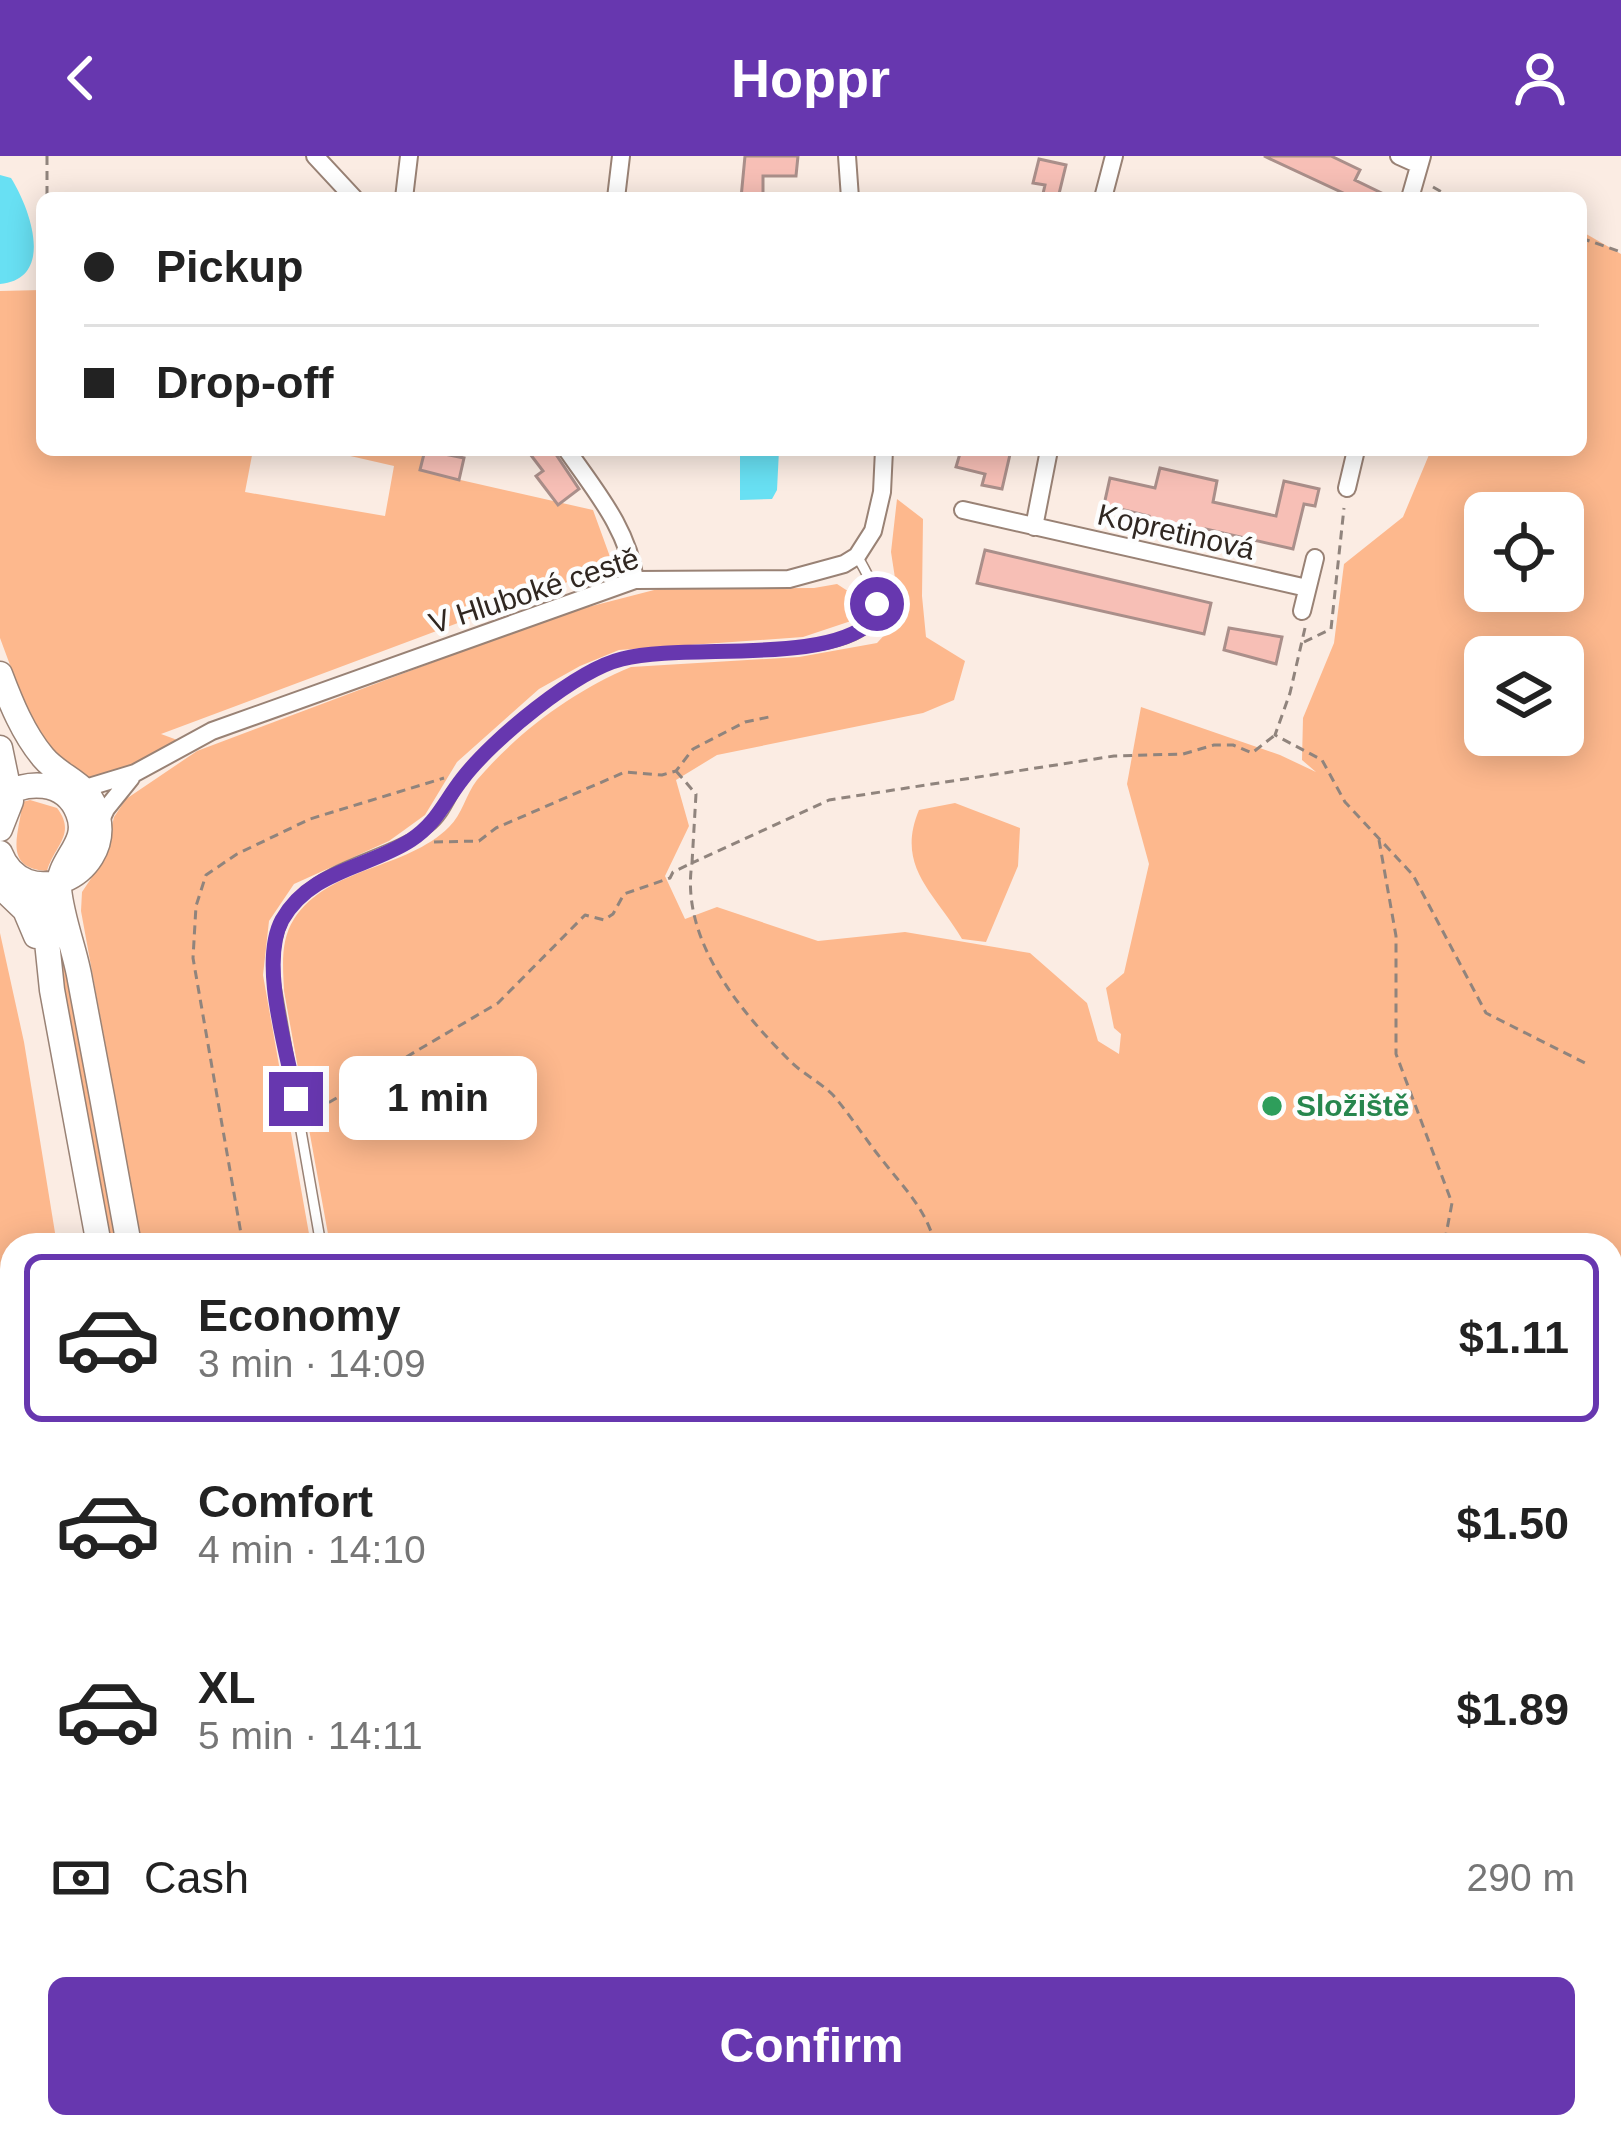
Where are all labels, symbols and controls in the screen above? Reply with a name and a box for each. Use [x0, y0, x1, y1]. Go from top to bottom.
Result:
icon: back [48, 45, 114, 111]
icon: person [1507, 45, 1573, 111]
text: Hoppr [731, 48, 890, 108]
text: Pickup [156, 241, 304, 292]
text: Drop-off [156, 357, 333, 408]
map controls [1464, 492, 1584, 756]
button: locate [1464, 492, 1584, 612]
street label: Kopretinová [1094, 497, 1258, 566]
street label: V Hluboké cestě [425, 541, 643, 640]
route start [850, 577, 904, 631]
button: layers [1464, 636, 1584, 756]
callout: 1 min [338, 1057, 536, 1141]
route end [269, 1072, 323, 1126]
text: 1 min [387, 1076, 489, 1119]
place label: Složiště [1296, 1089, 1409, 1122]
marker: Složiště [1259, 1093, 1285, 1119]
icon: car [54, 1284, 162, 1392]
text: Economy [198, 1290, 401, 1341]
text: $1.11 [1459, 1312, 1569, 1363]
text: 3 min · 14:09 [198, 1342, 426, 1385]
icon: car [54, 1470, 162, 1578]
text: Comfort [198, 1476, 373, 1527]
text: $1.50 [1456, 1498, 1569, 1549]
text: 4 min · 14:10 [198, 1528, 426, 1571]
icon: car [54, 1656, 162, 1764]
text: XL [198, 1662, 256, 1713]
text: $1.89 [1456, 1684, 1569, 1735]
text: 5 min · 14:11 [198, 1714, 423, 1757]
icon: cash [48, 1845, 114, 1911]
text: Cash [144, 1852, 249, 1903]
text: 290 m [1467, 1856, 1575, 1899]
button: Confirm [48, 1977, 1575, 2115]

